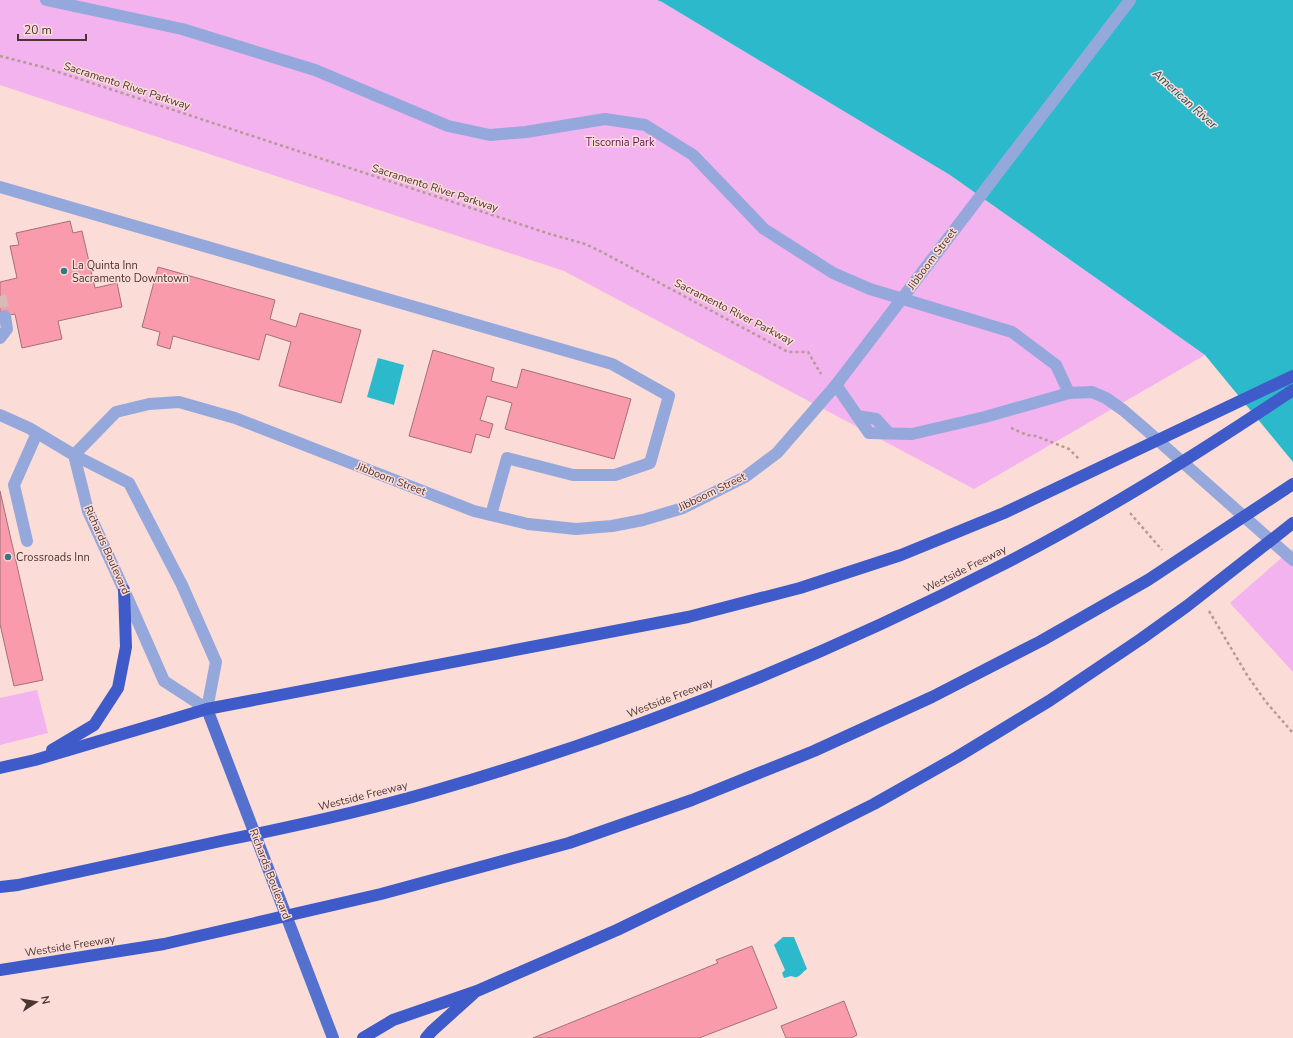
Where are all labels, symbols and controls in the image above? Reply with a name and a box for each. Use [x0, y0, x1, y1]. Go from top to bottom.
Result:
scale bar [18, 16, 86, 42]
text: 20 m [24, 22, 52, 38]
street label: Sacramento River Parkway [62, 58, 192, 114]
water label: American River [1148, 65, 1221, 133]
park label: Tiscornia Park [586, 135, 655, 150]
street label: Sacramento River Parkway [370, 160, 500, 216]
street label: Jibboom Street [903, 225, 960, 294]
place label: La Quinta Inn Sacramento Downtown [72, 258, 189, 286]
marker: La Quinta Inn Sacramento Downtown [59, 266, 69, 276]
street label: Sacramento River Parkway [672, 275, 797, 349]
street label: Jibboom Street [353, 458, 428, 499]
street label: Jibboom Street [675, 469, 748, 515]
street label: Richards Boulevard [81, 503, 133, 597]
street label: Westside Freeway [921, 541, 1009, 596]
place label: Crossroads Inn [16, 550, 90, 565]
marker: Crossroads Inn [3, 552, 13, 562]
street label: Westside Freeway [625, 675, 716, 721]
street label: Westside Freeway [317, 778, 409, 814]
street label: Richards Boulevard [246, 827, 294, 921]
street label: Westside Freeway [24, 931, 117, 961]
north arrow [16, 982, 56, 1022]
text: N [37, 994, 53, 1006]

